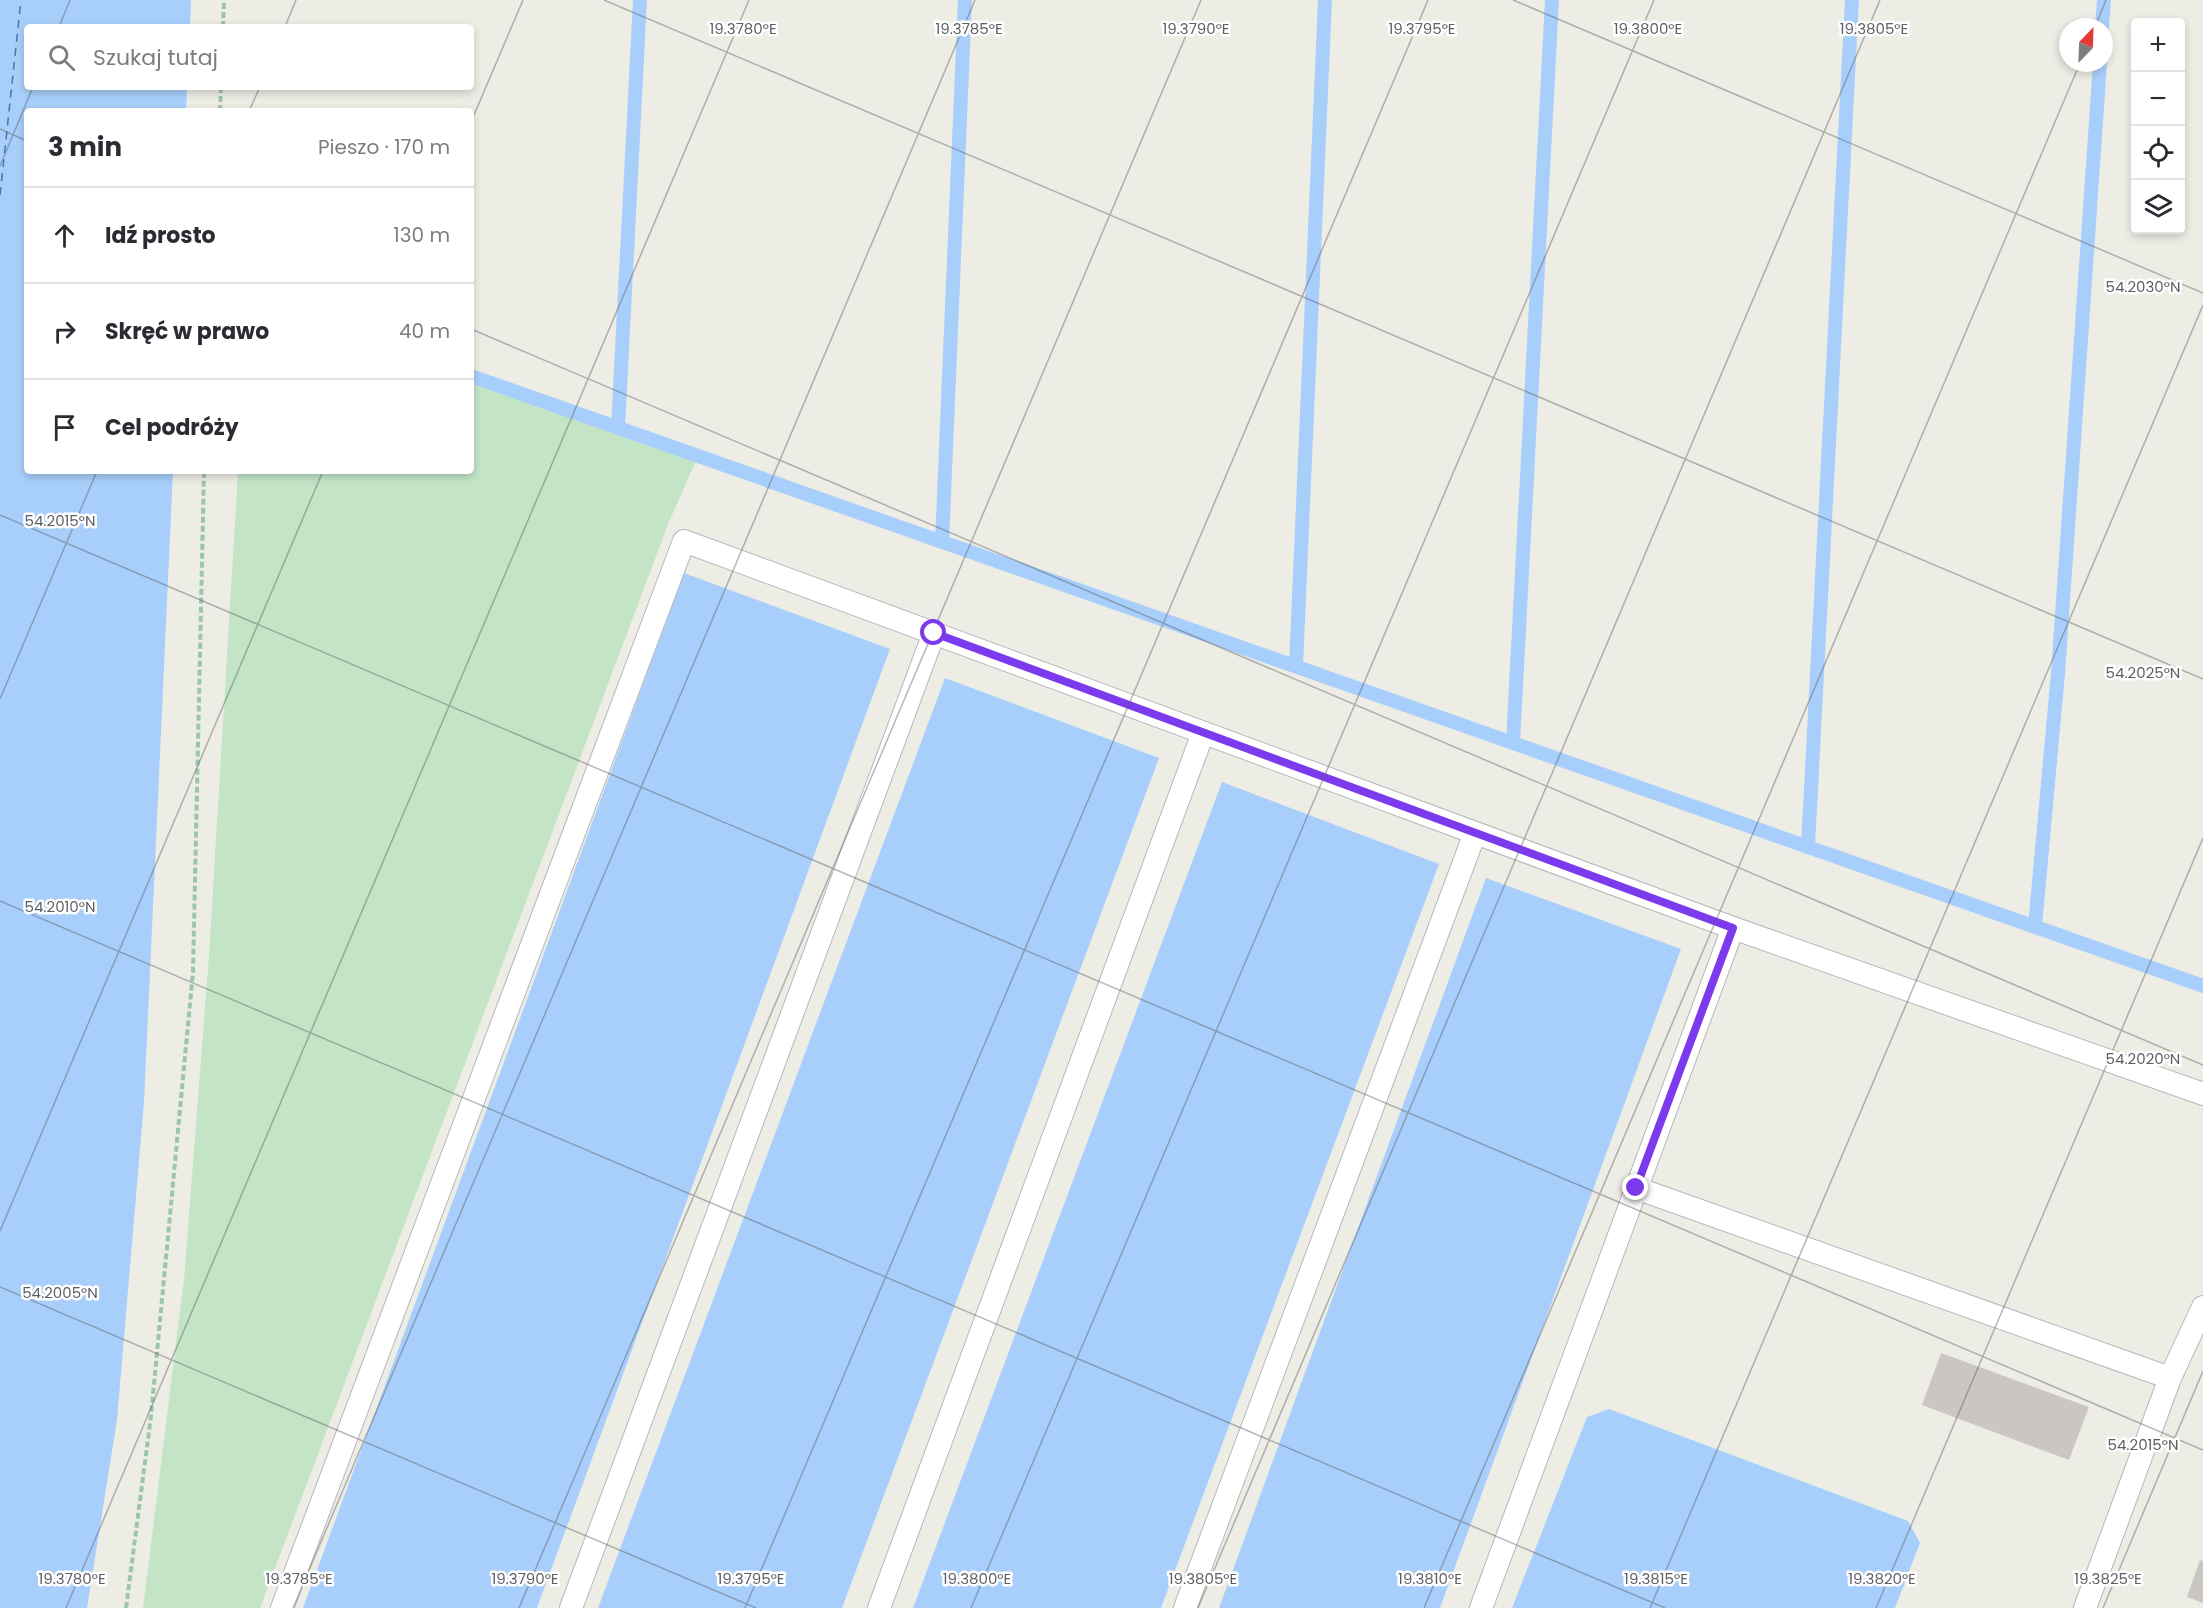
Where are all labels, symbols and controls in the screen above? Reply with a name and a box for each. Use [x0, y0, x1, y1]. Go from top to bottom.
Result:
text: 19.3780°E [709, 18, 777, 39]
text: 19.3785°E [935, 18, 1003, 39]
text: 19.3790°E [1162, 18, 1230, 39]
text: 19.3795°E [1388, 18, 1456, 39]
text: 19.3800°E [1614, 18, 1682, 39]
text: 19.3805°E [1840, 18, 1908, 39]
north arrow [2059, 18, 2113, 72]
map controls [2131, 18, 2185, 234]
button: + [2131, 18, 2185, 72]
search box [24, 24, 474, 90]
icon: search [45, 41, 78, 74]
text: Szukaj tutaj [93, 42, 218, 73]
button: − [2131, 72, 2185, 126]
button: locate [2131, 126, 2185, 180]
text: 3 min [48, 129, 122, 165]
text: Pieszo · 170 m [318, 133, 450, 161]
button: layers [2131, 180, 2185, 234]
icon: ahead [48, 219, 81, 252]
text: Idź prosto [105, 220, 216, 251]
text: 130 m [393, 221, 450, 249]
text: 54.2030°N [2105, 276, 2181, 297]
icon: right [48, 315, 81, 348]
text: Skręć w prawo [105, 316, 269, 347]
text: 40 m [399, 317, 450, 345]
icon: arrive [48, 411, 81, 444]
text: Cel podróży [105, 412, 239, 443]
text: 54.2015°N [25, 510, 95, 531]
route start [920, 619, 946, 645]
text: 54.2025°N [2106, 662, 2180, 683]
text: 54.2010°N [25, 896, 95, 917]
text: 54.2020°N [2106, 1048, 2180, 1069]
route end [1622, 1174, 1648, 1200]
text: 54.2005°N [22, 1282, 98, 1303]
text: 54.2015°N [2108, 1434, 2178, 1455]
text: 19.3780°E [38, 1568, 106, 1589]
text: 19.3785°E [265, 1568, 333, 1589]
text: 19.3790°E [491, 1568, 559, 1589]
text: 19.3795°E [717, 1568, 785, 1589]
text: 19.3800°E [943, 1568, 1011, 1589]
text: 19.3805°E [1169, 1568, 1237, 1589]
text: 19.3810°E [1398, 1568, 1462, 1589]
text: 19.3815°E [1624, 1568, 1688, 1589]
text: 19.3820°E [1848, 1568, 1916, 1589]
text: 19.3825°E [2074, 1568, 2142, 1589]

